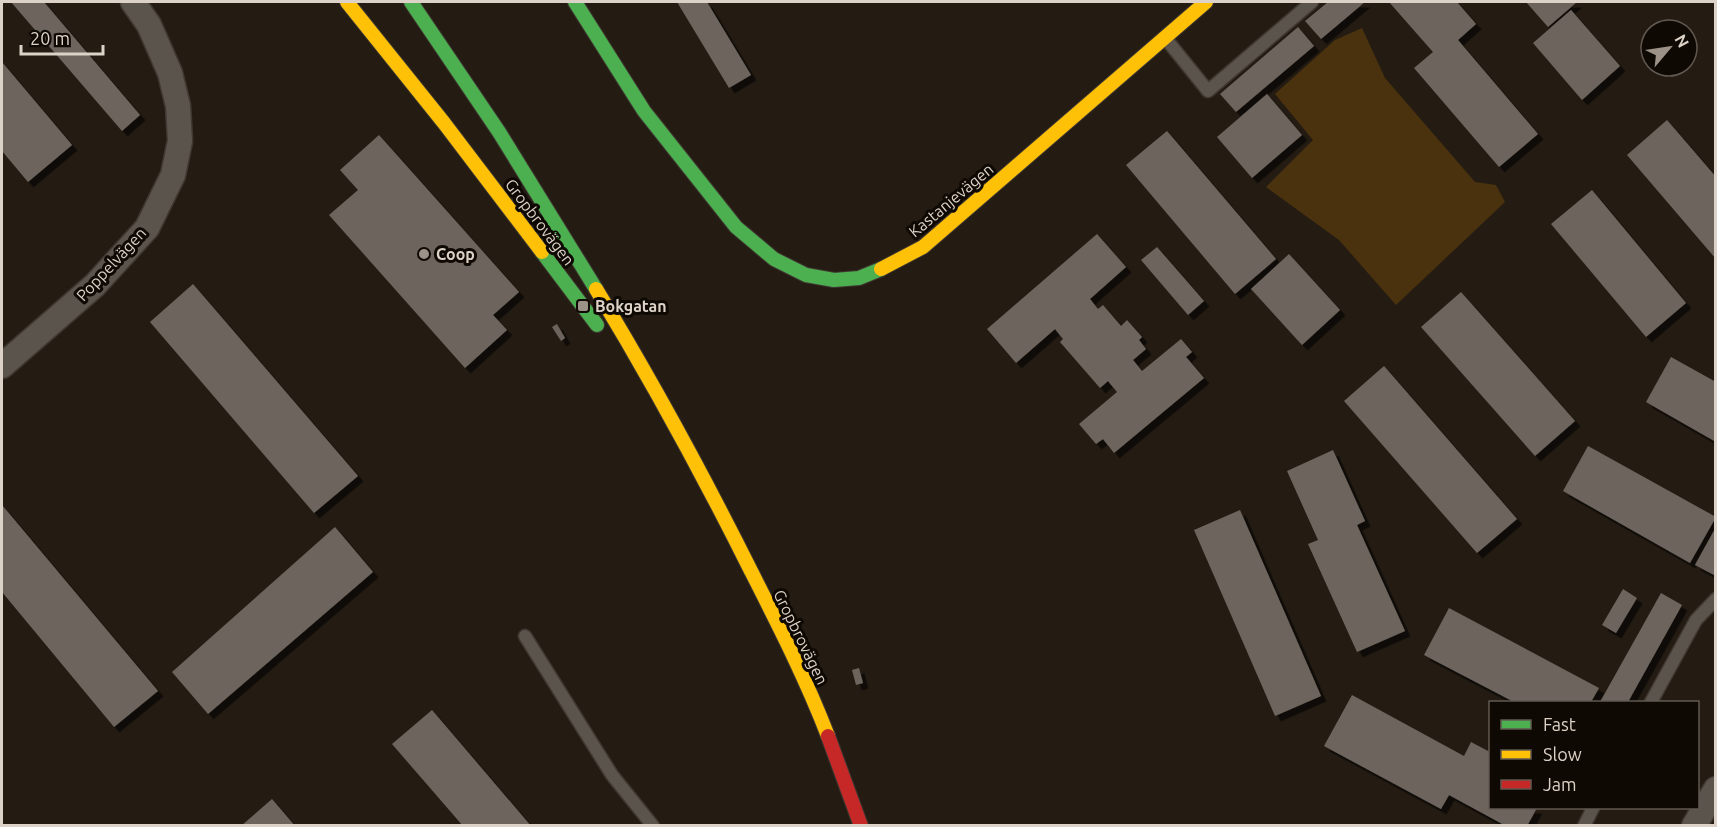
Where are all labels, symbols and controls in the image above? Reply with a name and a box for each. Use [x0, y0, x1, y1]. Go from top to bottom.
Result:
scale bar [21, 18, 104, 56]
north arrow [1639, 18, 1699, 78]
text: 20 m [30, 28, 70, 48]
text: N [1671, 31, 1693, 50]
street label: Kastanjevägen [905, 160, 997, 240]
street label: Gropbrovägen [502, 175, 578, 269]
street label: Poppelvägen [72, 224, 150, 304]
place label: Coop [436, 245, 475, 263]
marker: Coop [417, 247, 431, 261]
place label: Bokgatan [595, 297, 667, 315]
marker: Bokgatan [576, 299, 590, 313]
street label: Gropbrovägen [770, 587, 832, 687]
legend [1489, 701, 1699, 809]
text: Fast [1543, 714, 1576, 734]
text: Slow [1543, 744, 1582, 764]
text: Jam [1543, 774, 1577, 794]

